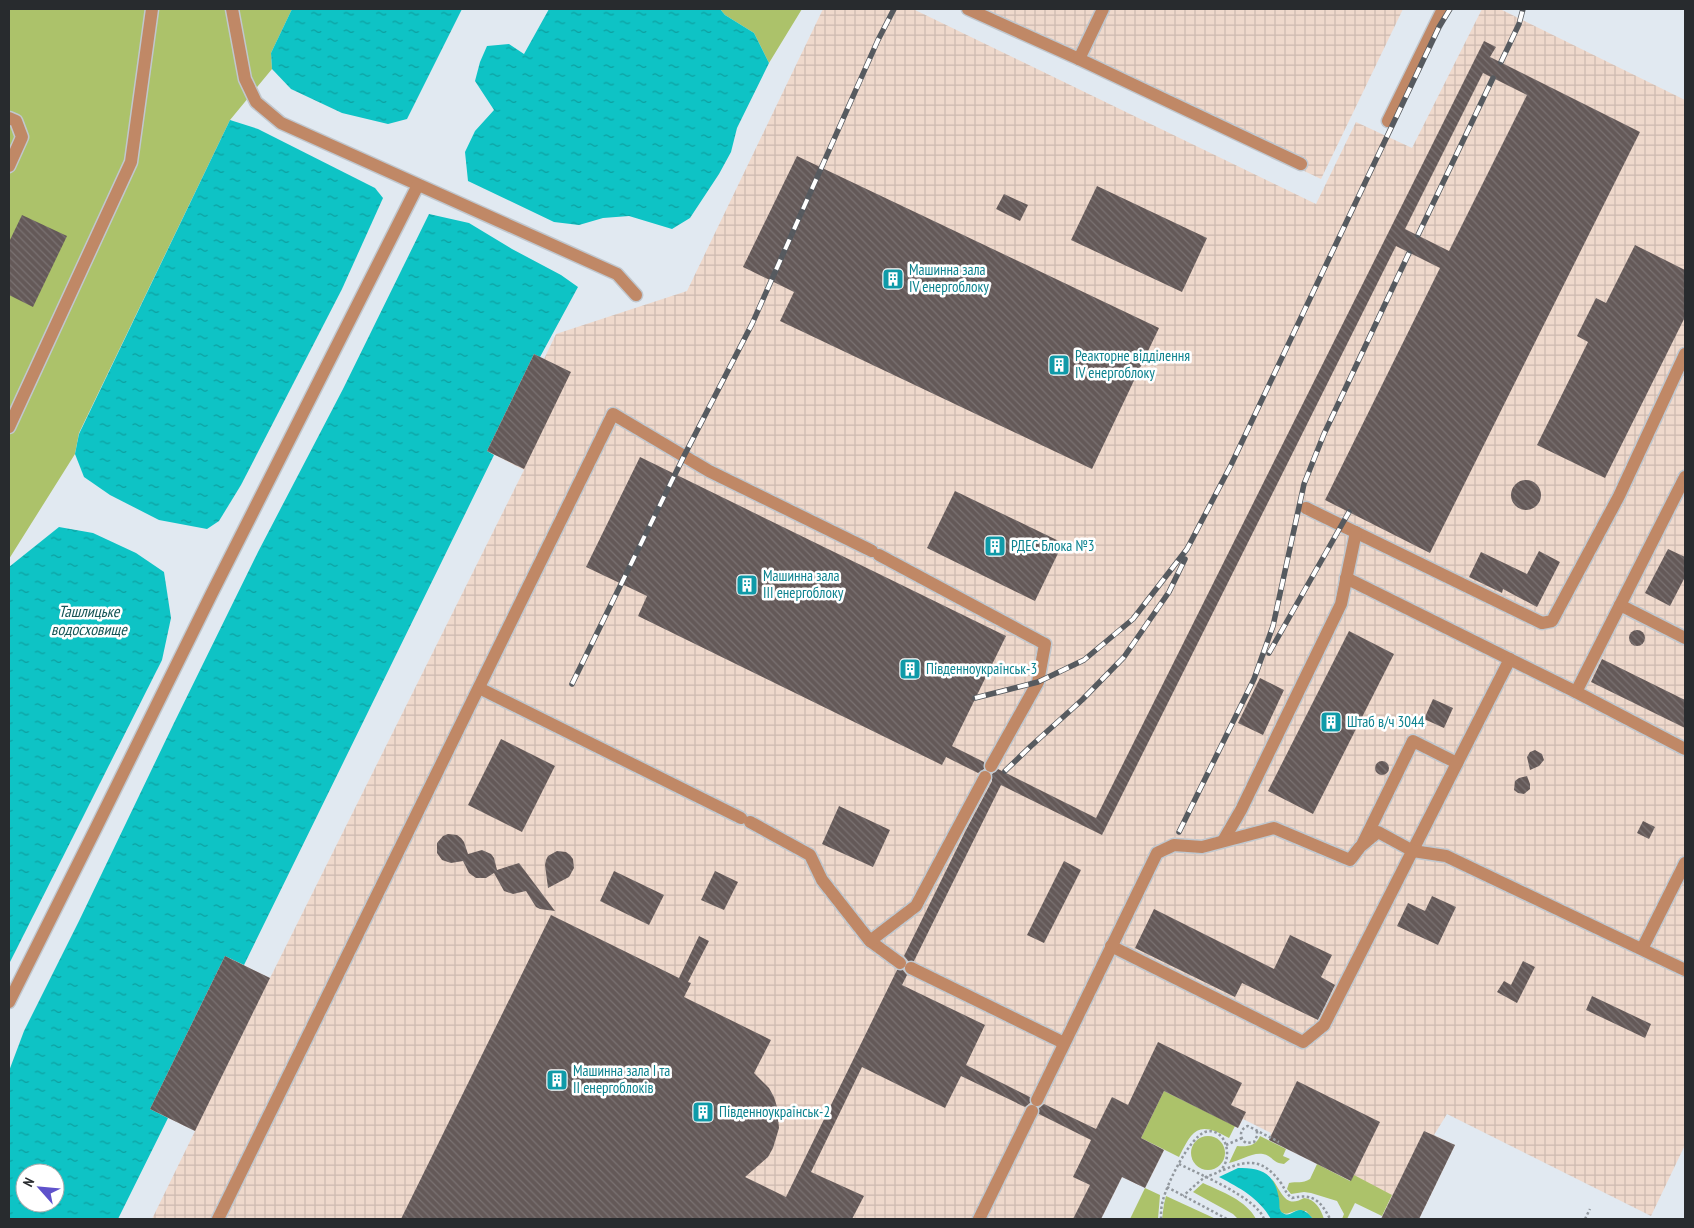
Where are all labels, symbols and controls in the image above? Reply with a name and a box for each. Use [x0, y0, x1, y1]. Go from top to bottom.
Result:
place label: Машинна зала IV енергоблоку [909, 260, 989, 296]
building icon: Машинна зала IV енергоблоку [881, 267, 905, 291]
place label: Реакторне відділення IV енергоблоку [1075, 346, 1190, 382]
building icon: Реакторне відділення IV енергоблоку [1047, 353, 1071, 377]
building icon: РДЕС Блока №3 [983, 534, 1007, 558]
place label: РДЕС Блока №3 [1011, 536, 1095, 555]
place label: Машинна зала III енергоблоку [763, 566, 844, 602]
building icon: Машинна зала III енергоблоку [735, 573, 759, 597]
water label: Ташлицьке водосховище [51, 601, 128, 639]
building icon: Південноукраїнськ-3 [898, 657, 922, 681]
place label: Південноукраїнськ-3 [926, 659, 1037, 678]
building icon: Штаб в/ч 3044 [1319, 710, 1343, 734]
place label: Штаб в/ч 3044 [1347, 712, 1425, 731]
place label: Машинна зала I та II енергоблоків [573, 1061, 670, 1097]
building icon: Машинна зала I та II енергоблоків [545, 1068, 569, 1092]
building icon: Південноукраїнськ-2 [691, 1100, 715, 1124]
place label: Південноукраїнськ-2 [719, 1102, 830, 1121]
north arrow [15, 1163, 65, 1213]
text: N [19, 1175, 38, 1190]

